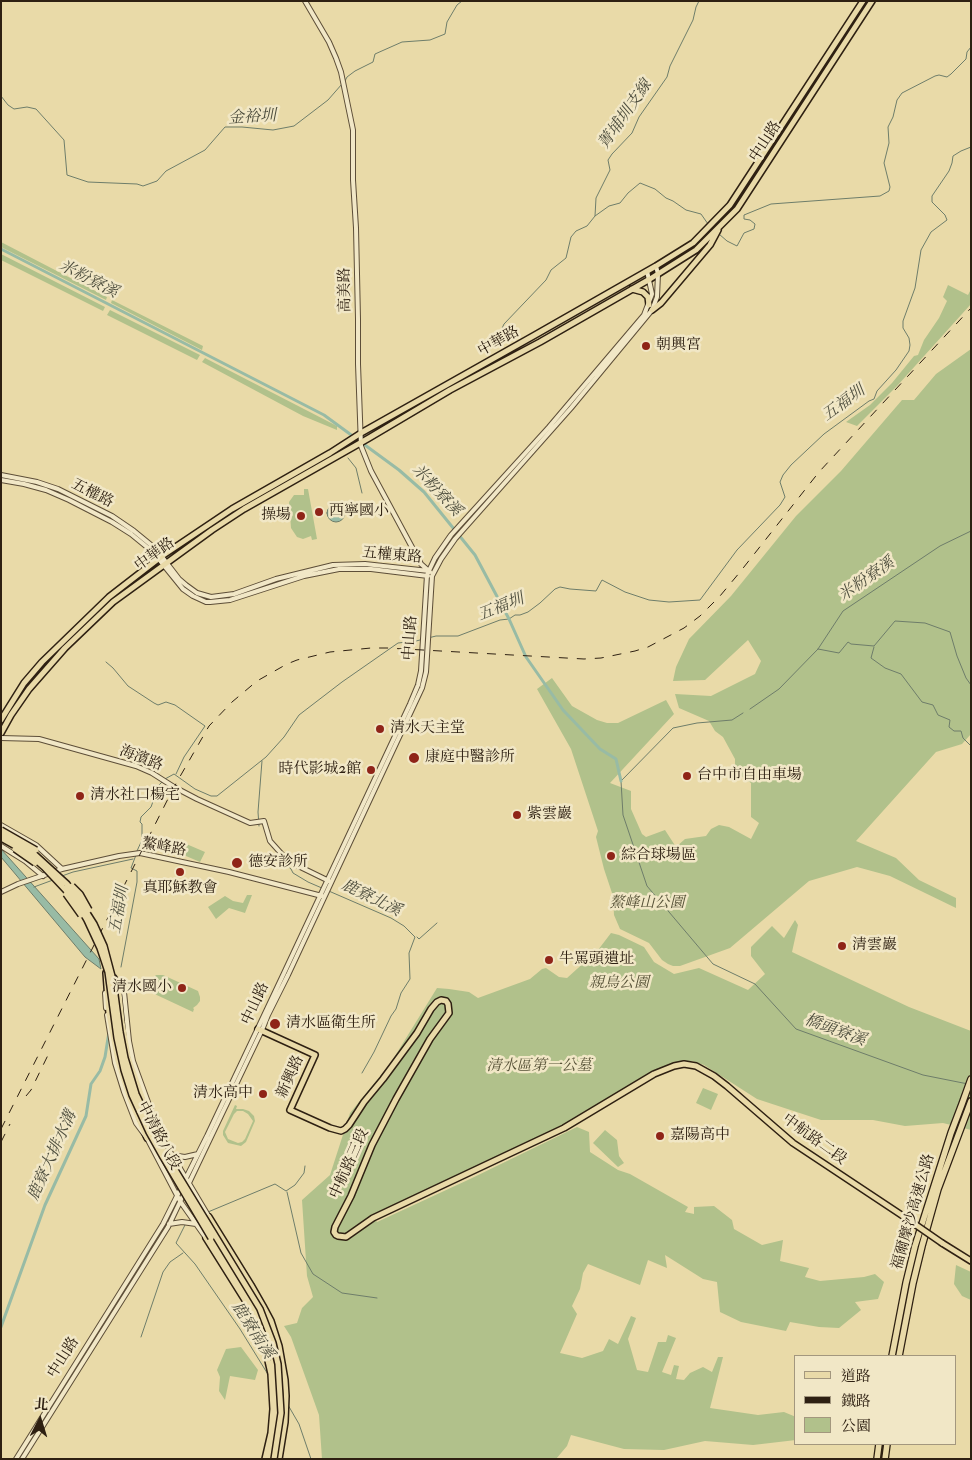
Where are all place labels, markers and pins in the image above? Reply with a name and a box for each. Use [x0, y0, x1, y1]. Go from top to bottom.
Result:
place label: 朝興宮 [656, 337, 701, 355]
marker: 朝興宮 [640, 340, 652, 352]
place label: 西寧國小 [329, 503, 389, 521]
marker: 西寧國小 [313, 506, 325, 518]
place label: 操場 [261, 507, 291, 525]
marker: 操場 [295, 510, 307, 522]
place label: 清水天主堂 [390, 720, 465, 738]
marker: 清水天主堂 [374, 723, 386, 735]
place label: 康庭中醫診所 [425, 749, 515, 767]
marker: 康庭中醫診所 [407, 751, 421, 765]
place label: 時代影城2館 [278, 761, 361, 779]
marker: 時代影城2館 [365, 764, 377, 776]
place label: 台中市自由車場 [697, 767, 802, 785]
marker: 台中市自由車場 [681, 770, 693, 782]
place label: 清水社口楊宅 [90, 787, 180, 805]
marker: 清水社口楊宅 [74, 790, 86, 802]
place label: 紫雲巖 [527, 806, 572, 824]
marker: 紫雲巖 [511, 809, 523, 821]
place label: 綜合球場區 [621, 847, 696, 865]
marker: 綜合球場區 [605, 850, 617, 862]
place label: 德安診所 [248, 854, 308, 872]
marker: 德安診所 [230, 856, 244, 870]
marker: 真耶穌教會 [174, 866, 186, 878]
place label: 真耶穌教會 [143, 880, 217, 898]
place label: 清雲巖 [852, 937, 897, 955]
marker: 清雲巖 [836, 940, 848, 952]
place label: 牛罵頭遺址 [559, 951, 634, 969]
marker: 牛罵頭遺址 [543, 954, 555, 966]
place label: 清水國小 [112, 979, 172, 997]
marker: 清水國小 [176, 982, 188, 994]
place label: 清水區衛生所 [286, 1015, 376, 1033]
marker: 清水區衛生所 [268, 1017, 282, 1031]
place label: 清水高中 [193, 1085, 253, 1103]
marker: 清水高中 [257, 1088, 269, 1100]
place label: 嘉陽高中 [670, 1127, 730, 1145]
marker: 嘉陽高中 [654, 1130, 666, 1142]

